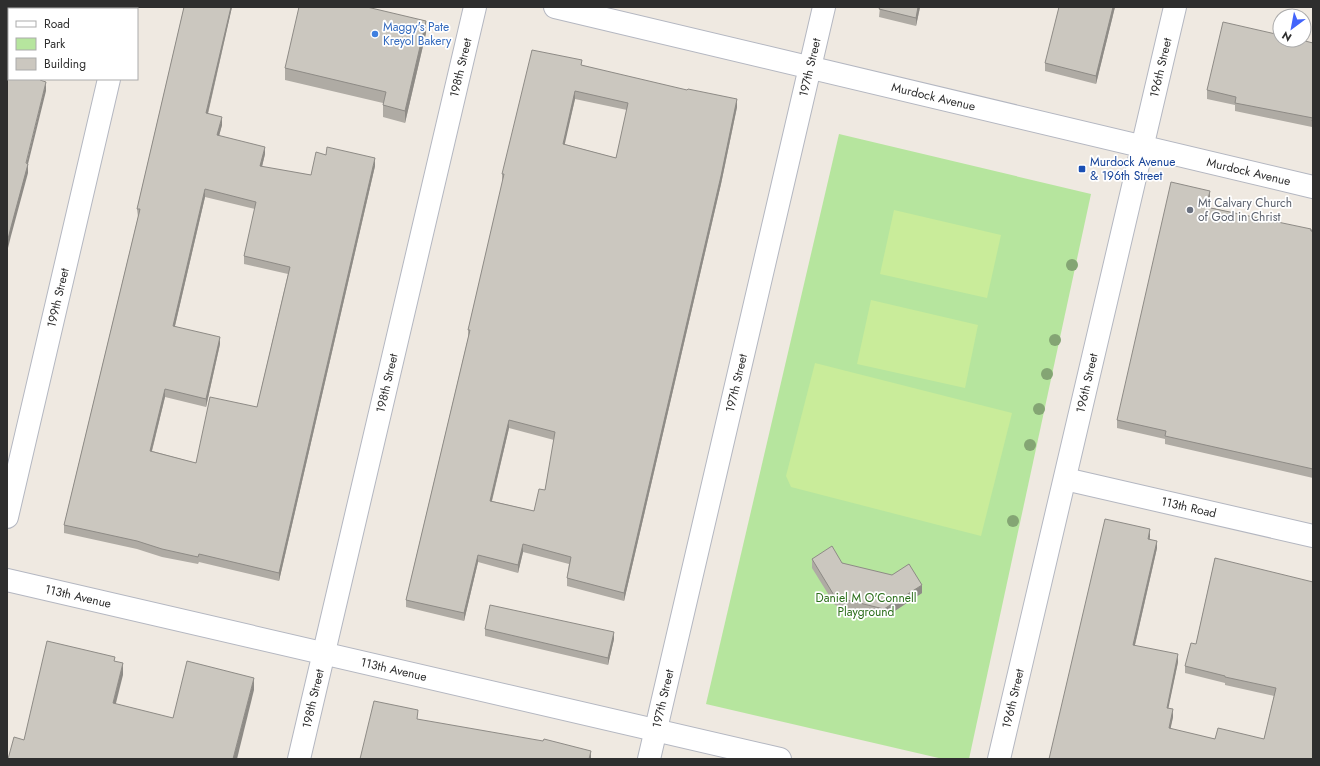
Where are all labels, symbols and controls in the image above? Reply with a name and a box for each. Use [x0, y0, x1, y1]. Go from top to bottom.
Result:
legend [8, 8, 138, 80]
north arrow [1272, 8, 1312, 48]
text: Road [44, 15, 70, 33]
place label: Maggy's Pate Kreyol Bakery [383, 18, 452, 50]
text: N [1279, 27, 1295, 46]
marker: Maggy's Pate Kreyol Bakery [370, 29, 380, 39]
text: Park [44, 35, 66, 53]
street label: 198th Street [445, 36, 476, 99]
street label: 197th Street [794, 36, 825, 99]
street label: 196th Street [1145, 36, 1177, 99]
text: Building [44, 55, 86, 73]
street label: Murdock Avenue [890, 78, 977, 116]
place label: Murdock Avenue & 196th Street [1090, 153, 1176, 185]
street label: Murdock Avenue [1205, 153, 1292, 190]
marker: Murdock Avenue & 196th Street [1077, 164, 1087, 174]
place label: Mt Calvary Church of God in Christ [1198, 194, 1292, 226]
marker: Mt Calvary Church of God in Christ [1185, 205, 1195, 215]
street label: 199th Street [42, 266, 74, 329]
street label: 196th Street [1071, 351, 1103, 415]
street label: 198th Street [371, 352, 403, 415]
street label: 197th Street [721, 352, 752, 414]
street label: 113th Road [1159, 492, 1218, 523]
street label: 113th Avenue [43, 580, 113, 613]
park label: Daniel M O'Connell Playground [816, 589, 916, 621]
street label: 113th Avenue [359, 653, 429, 686]
street label: 198th Street [297, 667, 329, 730]
street label: 197th Street [648, 667, 679, 730]
street label: 196th Street [997, 667, 1029, 730]

